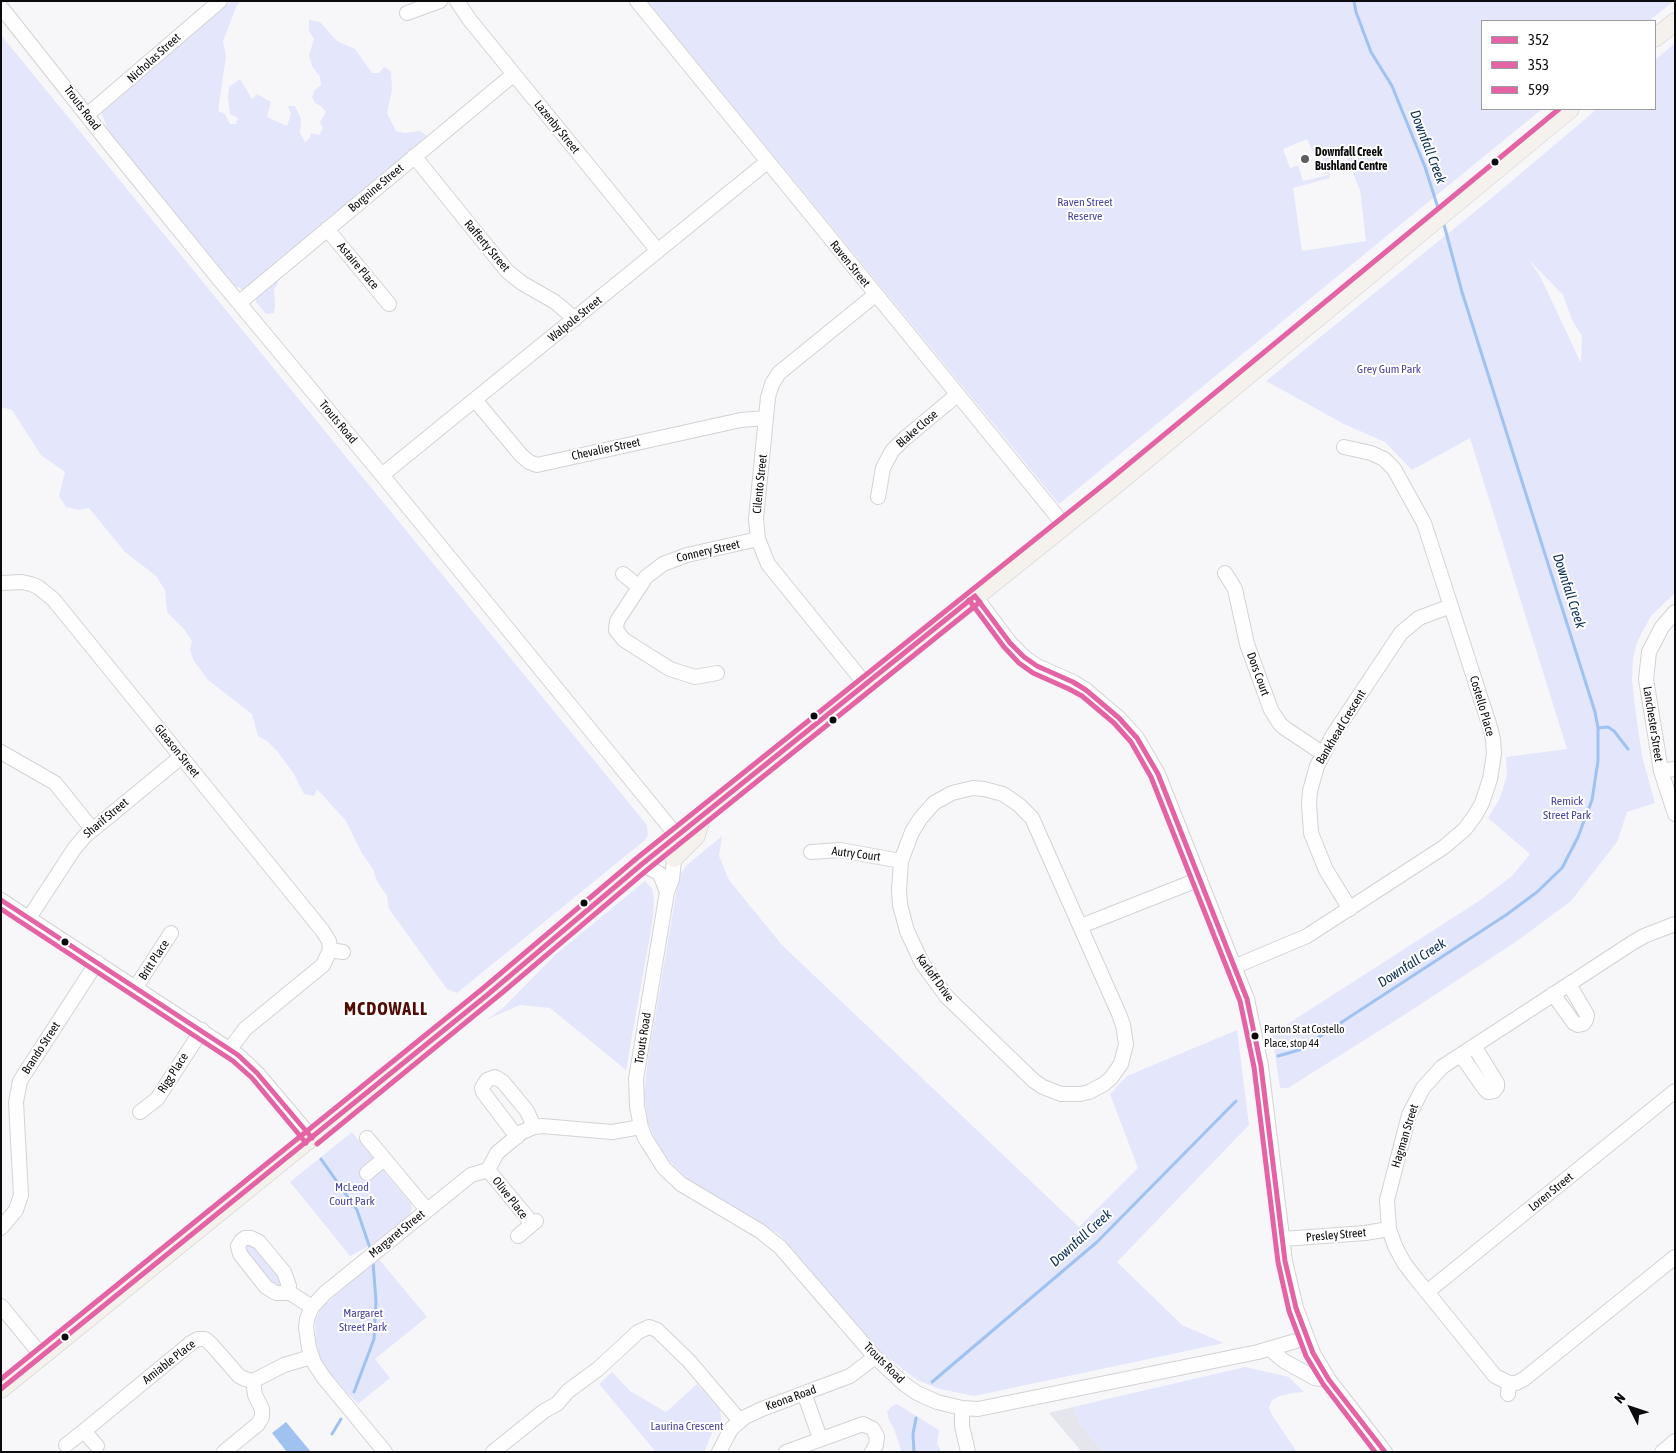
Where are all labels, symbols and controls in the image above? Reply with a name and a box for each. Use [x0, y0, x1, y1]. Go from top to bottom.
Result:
legend [1481, 20, 1656, 110]
street label: Nicholas Street [124, 30, 184, 86]
text: 352 [1528, 31, 1549, 48]
text: 353 [1528, 56, 1549, 73]
text: 599 [1528, 81, 1549, 98]
street label: Trouts Road [61, 83, 103, 133]
street label: Lazenby Street [531, 98, 583, 156]
water label: Downfall Creek [1406, 108, 1450, 186]
place label: Downfall Creek Bushland Centre [1315, 145, 1388, 173]
marker: Downfall Creek Bushland Centre [1299, 153, 1311, 165]
unlabelled marker [1490, 157, 1500, 167]
street label: Borgnine Street [346, 161, 406, 215]
park label: Raven Street Reserve [1057, 195, 1113, 223]
street label: Rafferty Street [461, 217, 513, 275]
street label: Raven Street [827, 238, 873, 290]
street label: Astaire Place [334, 240, 382, 292]
street label: Walpole Street [545, 293, 605, 345]
park label: Grey Gum Park [1357, 362, 1421, 376]
street label: Trouts Road [316, 398, 360, 446]
street label: Blake Close [893, 407, 941, 451]
street label: Chevalier Street [570, 435, 642, 463]
street label: Cilento Street [750, 454, 770, 514]
street label: Connery Street [675, 537, 741, 565]
water label: Downfall Creek [1549, 551, 1589, 631]
street label: Dors Court [1243, 650, 1273, 698]
street label: Costello Place [1467, 674, 1497, 738]
street label: Lanchester Street [1640, 685, 1666, 763]
street label: Bankhead Crescent [1313, 687, 1369, 767]
unlabelled marker [809, 711, 819, 721]
unlabelled marker [828, 715, 838, 725]
street label: Gleason Street [151, 722, 203, 780]
park label: Remick Street Park [1543, 794, 1591, 822]
street label: Sharif Street [81, 795, 131, 841]
street label: Autry Court [831, 844, 881, 864]
unlabelled marker [579, 898, 589, 908]
water label: Downfall Creek [1375, 935, 1449, 991]
unlabelled marker [60, 937, 70, 947]
street label: Britt Place [136, 937, 172, 983]
street label: Karloff Drive [913, 952, 957, 1004]
district label: MCDOWALL [343, 998, 429, 1020]
street label: Trouts Road [632, 1011, 654, 1065]
street label: Brando Street [19, 1019, 63, 1077]
place label: Parton St at Costello Place, stop 44 [1264, 1023, 1345, 1049]
marker: Parton St at Costello Place, stop 44 [1250, 1031, 1260, 1041]
street label: Rigg Place [155, 1050, 191, 1096]
street label: Hagman Street [1389, 1102, 1421, 1170]
street label: Loren Street [1526, 1170, 1576, 1214]
street label: Olive Place [489, 1174, 531, 1222]
park label: McLeod Court Park [329, 1180, 375, 1208]
water label: Downfall Creek [1046, 1206, 1116, 1270]
street label: Margaret Street [366, 1207, 428, 1261]
street label: Presley Street [1305, 1225, 1367, 1245]
park label: Margaret Street Park [339, 1306, 387, 1334]
unlabelled marker [60, 1332, 70, 1342]
street label: Amiable Place [140, 1337, 198, 1387]
street label: Trouts Road [861, 1340, 907, 1386]
street label: Keona Road [764, 1382, 818, 1414]
north arrow [1606, 1383, 1656, 1433]
text: N [1611, 1390, 1628, 1407]
park label: Laurina Crescent [650, 1419, 724, 1433]

